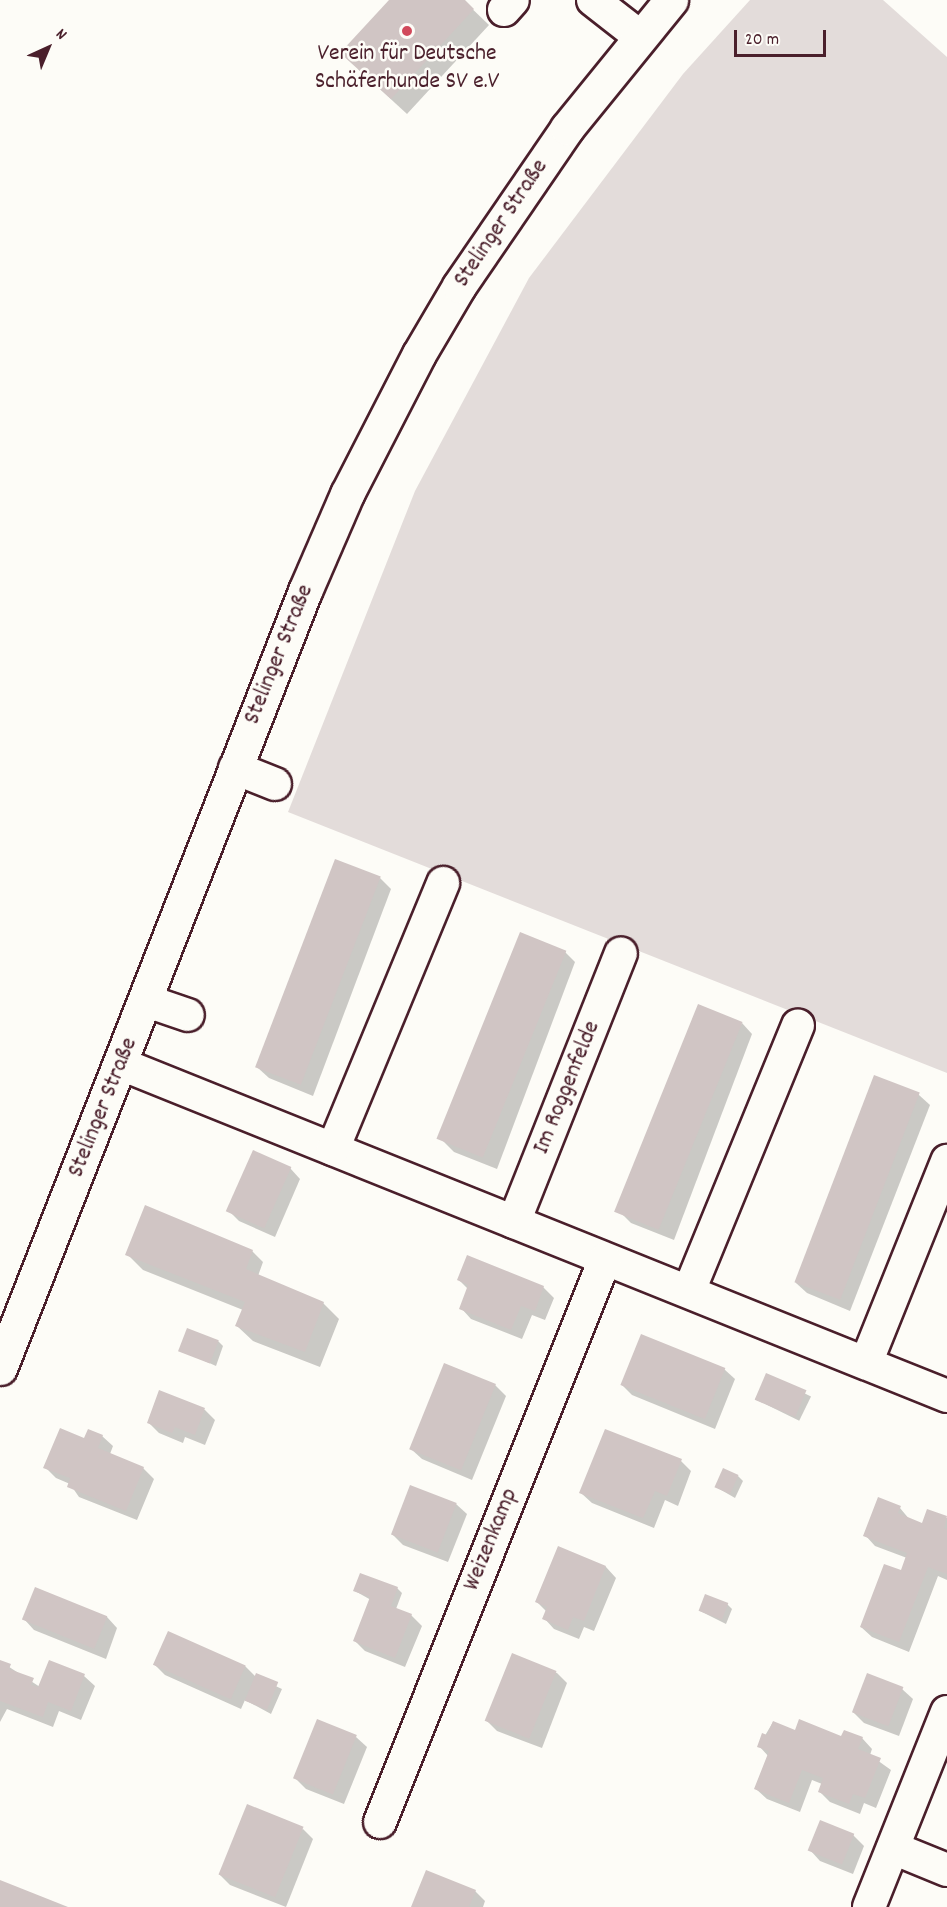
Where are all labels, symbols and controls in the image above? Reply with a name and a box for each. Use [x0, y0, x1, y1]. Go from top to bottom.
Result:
north arrow [18, 18, 78, 78]
scale bar [737, 18, 828, 56]
text: N [50, 24, 72, 46]
marker: Verein für Deutsche Schäferhunde SV e.V [400, 24, 414, 38]
text: 20 m [745, 28, 779, 53]
place label: Verein für Deutsche Schäferhunde SV e.V [315, 41, 499, 97]
street label: Stelinger Straße [449, 155, 555, 293]
street label: Stelinger Straße [239, 581, 321, 729]
street label: Im Roggenfelde [528, 1017, 608, 1159]
street label: Stelinger Straße [63, 1034, 145, 1182]
street label: Weizenkamp [458, 1484, 526, 1596]

